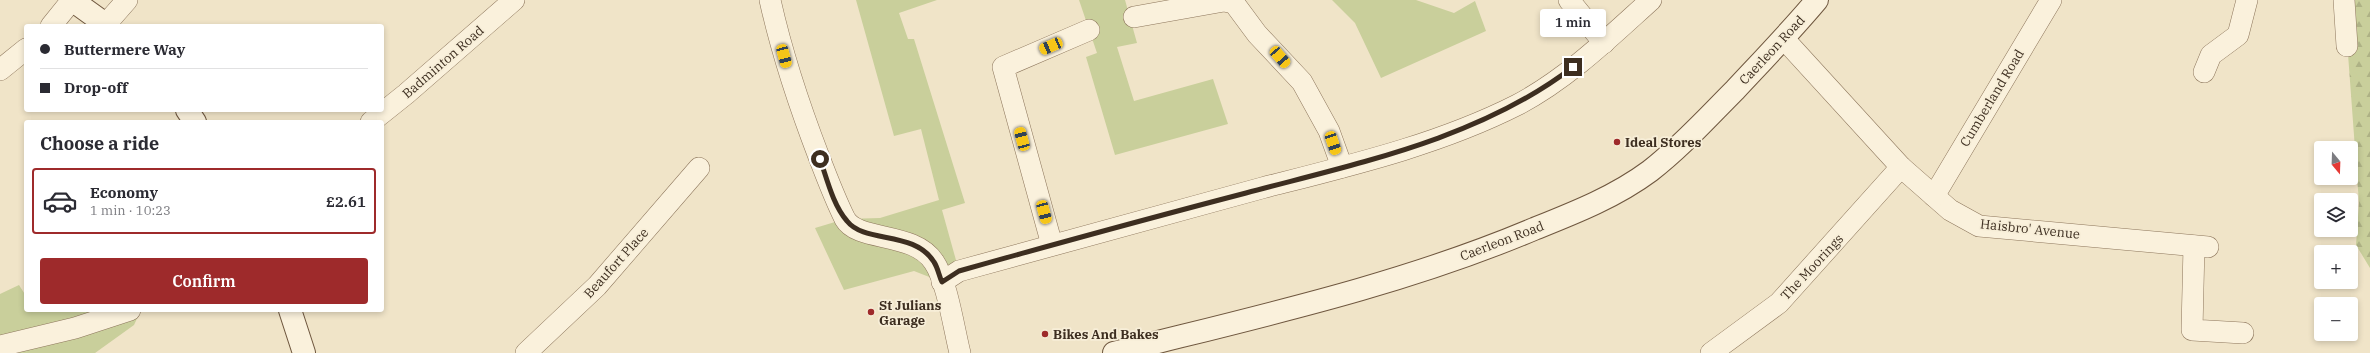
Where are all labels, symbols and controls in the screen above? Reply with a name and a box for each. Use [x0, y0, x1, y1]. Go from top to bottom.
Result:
callout: 1 min [1540, 9, 1606, 37]
street label: Caerleon Road [1736, 12, 1809, 88]
text: 1 min [1555, 14, 1591, 31]
street label: Badminton Road [399, 22, 487, 102]
car [1038, 36, 1064, 56]
text: Buttermere Way [64, 40, 185, 59]
car [775, 43, 793, 69]
car [1268, 44, 1292, 70]
street label: Cumberland Road [1956, 46, 2028, 150]
route end [1564, 58, 1582, 76]
text: Drop-off [64, 78, 128, 97]
car [1013, 126, 1031, 152]
car [1323, 130, 1343, 156]
text: Choose a ride [40, 132, 159, 155]
place label: Ideal Stores [1625, 134, 1702, 151]
marker: Ideal Stores [1612, 137, 1622, 147]
north arrow [2314, 141, 2358, 185]
map controls [2314, 141, 2358, 341]
route start [811, 150, 829, 168]
icon: car [42, 183, 78, 219]
text: Economy [90, 183, 158, 202]
text: £2.61 [326, 192, 366, 211]
button: layers [2314, 193, 2358, 237]
car [1035, 199, 1053, 225]
text: 1 min · 10:23 [90, 202, 171, 219]
street label: Haisbro' Avenue [1979, 215, 2081, 243]
street label: Caerleon Road [1458, 217, 1547, 265]
street label: Beaufort Place [580, 224, 652, 302]
street label: The Moorings [1777, 230, 1847, 304]
button: + [2314, 245, 2358, 289]
button: Confirm [40, 258, 368, 304]
place label: St Julians Garage [879, 297, 942, 329]
button: − [2314, 297, 2358, 341]
marker: St Julians Garage [866, 307, 876, 317]
place label: Bikes And Bakes [1053, 326, 1159, 343]
marker: Bikes And Bakes [1040, 329, 1050, 339]

